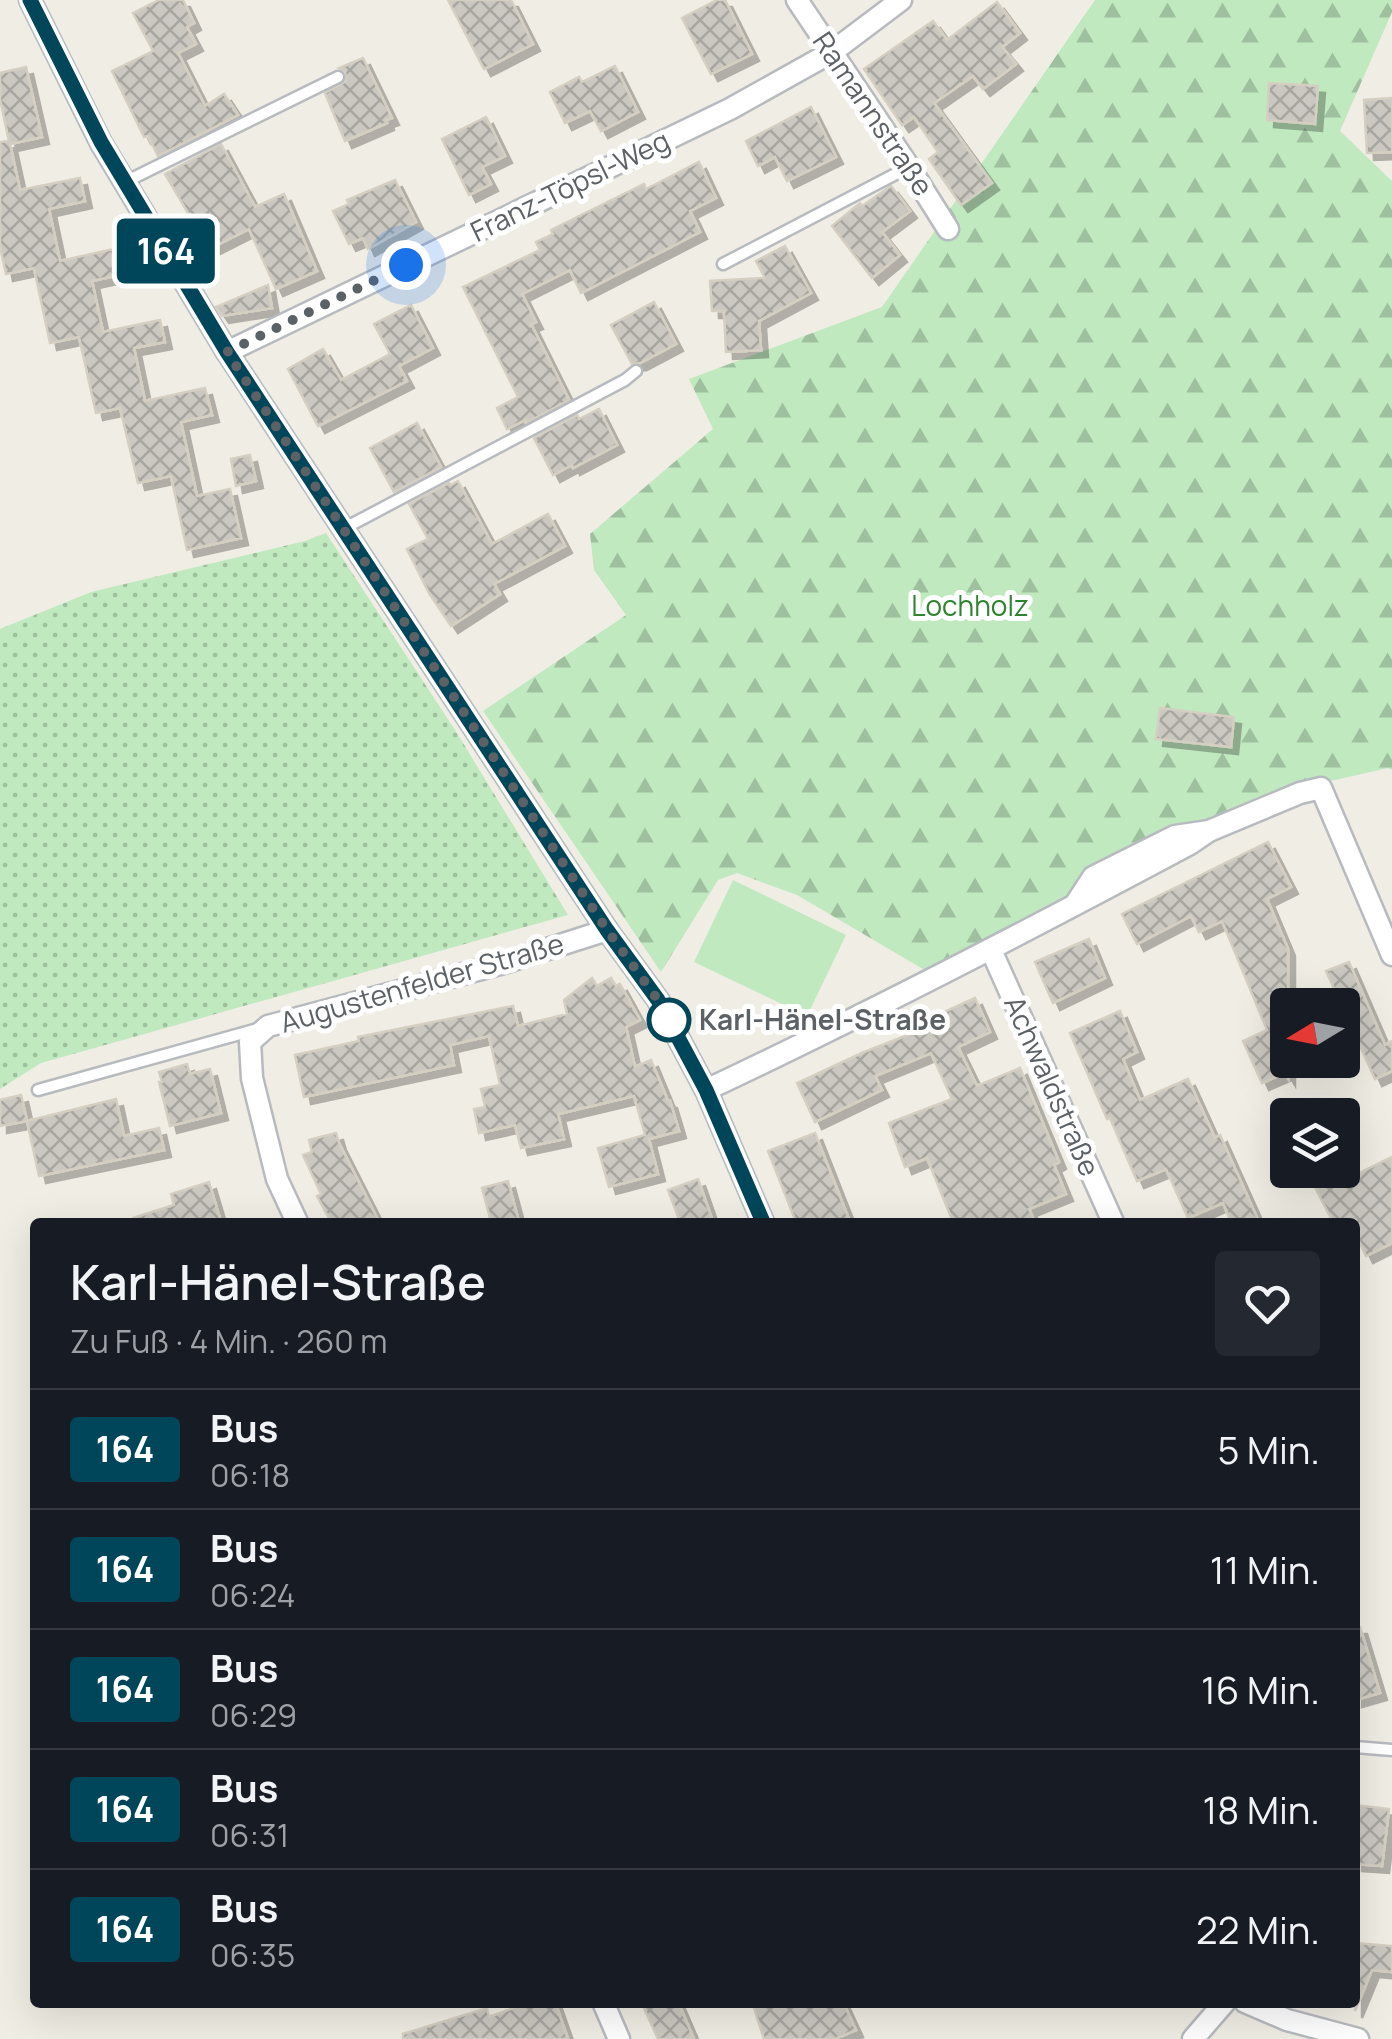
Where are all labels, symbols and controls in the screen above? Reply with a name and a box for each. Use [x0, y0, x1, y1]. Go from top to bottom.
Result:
street label: Ramannstraße [805, 24, 943, 203]
street label: Franz-Töpsl-Weg [464, 120, 675, 250]
line badge: 164 [109, 218, 224, 284]
text: 164 [137, 227, 195, 275]
your location [381, 240, 431, 290]
park label: Lochholz [911, 586, 1029, 624]
street label: Augustenfelder Straße [276, 923, 568, 1041]
north arrow [1270, 988, 1360, 1078]
map controls [1270, 988, 1360, 1188]
street label: Achwaldstraße [996, 990, 1110, 1182]
marker: Karl-Hänel-Straße [648, 999, 690, 1041]
place label: Karl-Hänel-Straße [699, 1000, 946, 1038]
button: layers [1270, 1098, 1360, 1188]
text: Karl-Hänel-Straße [70, 1249, 486, 1314]
button: heart [1215, 1251, 1320, 1356]
text: Zu Fuß · 4 Min. · 260 m [70, 1319, 387, 1363]
text: Bus [210, 1401, 278, 1453]
text: 5 Min. [1217, 1423, 1320, 1475]
text: 164 [96, 1425, 154, 1473]
text: 06:18 [210, 1453, 290, 1497]
text: Bus [210, 1521, 278, 1573]
text: 11 Min. [1210, 1543, 1320, 1595]
text: 164 [96, 1545, 154, 1593]
text: 06:24 [210, 1573, 295, 1617]
text: Bus [210, 1641, 278, 1693]
text: 16 Min. [1201, 1663, 1320, 1715]
text: 164 [96, 1665, 154, 1713]
text: 06:29 [210, 1693, 297, 1737]
text: Bus [210, 1761, 278, 1813]
text: 18 Min. [1203, 1783, 1320, 1835]
text: 164 [96, 1785, 154, 1833]
text: 06:31 [210, 1813, 289, 1857]
text: Bus [210, 1881, 278, 1933]
text: 22 Min. [1196, 1903, 1320, 1955]
text: 164 [96, 1905, 154, 1953]
text: 06:35 [210, 1933, 295, 1977]

